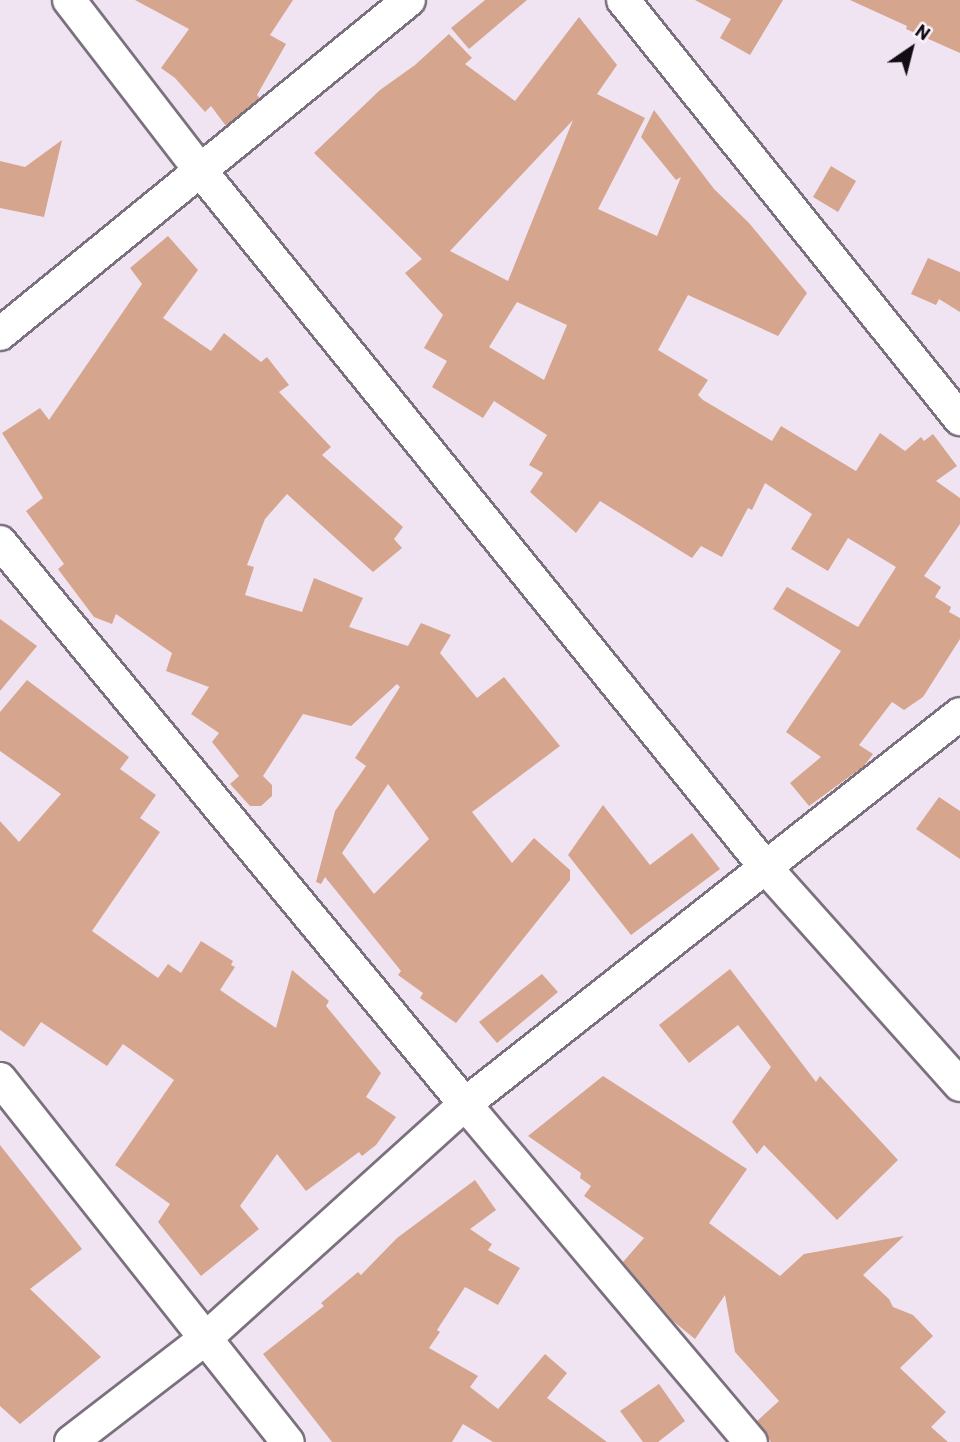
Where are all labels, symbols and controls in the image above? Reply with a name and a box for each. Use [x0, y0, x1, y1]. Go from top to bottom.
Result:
north arrow [876, 14, 946, 84]
text: N [912, 18, 935, 44]

